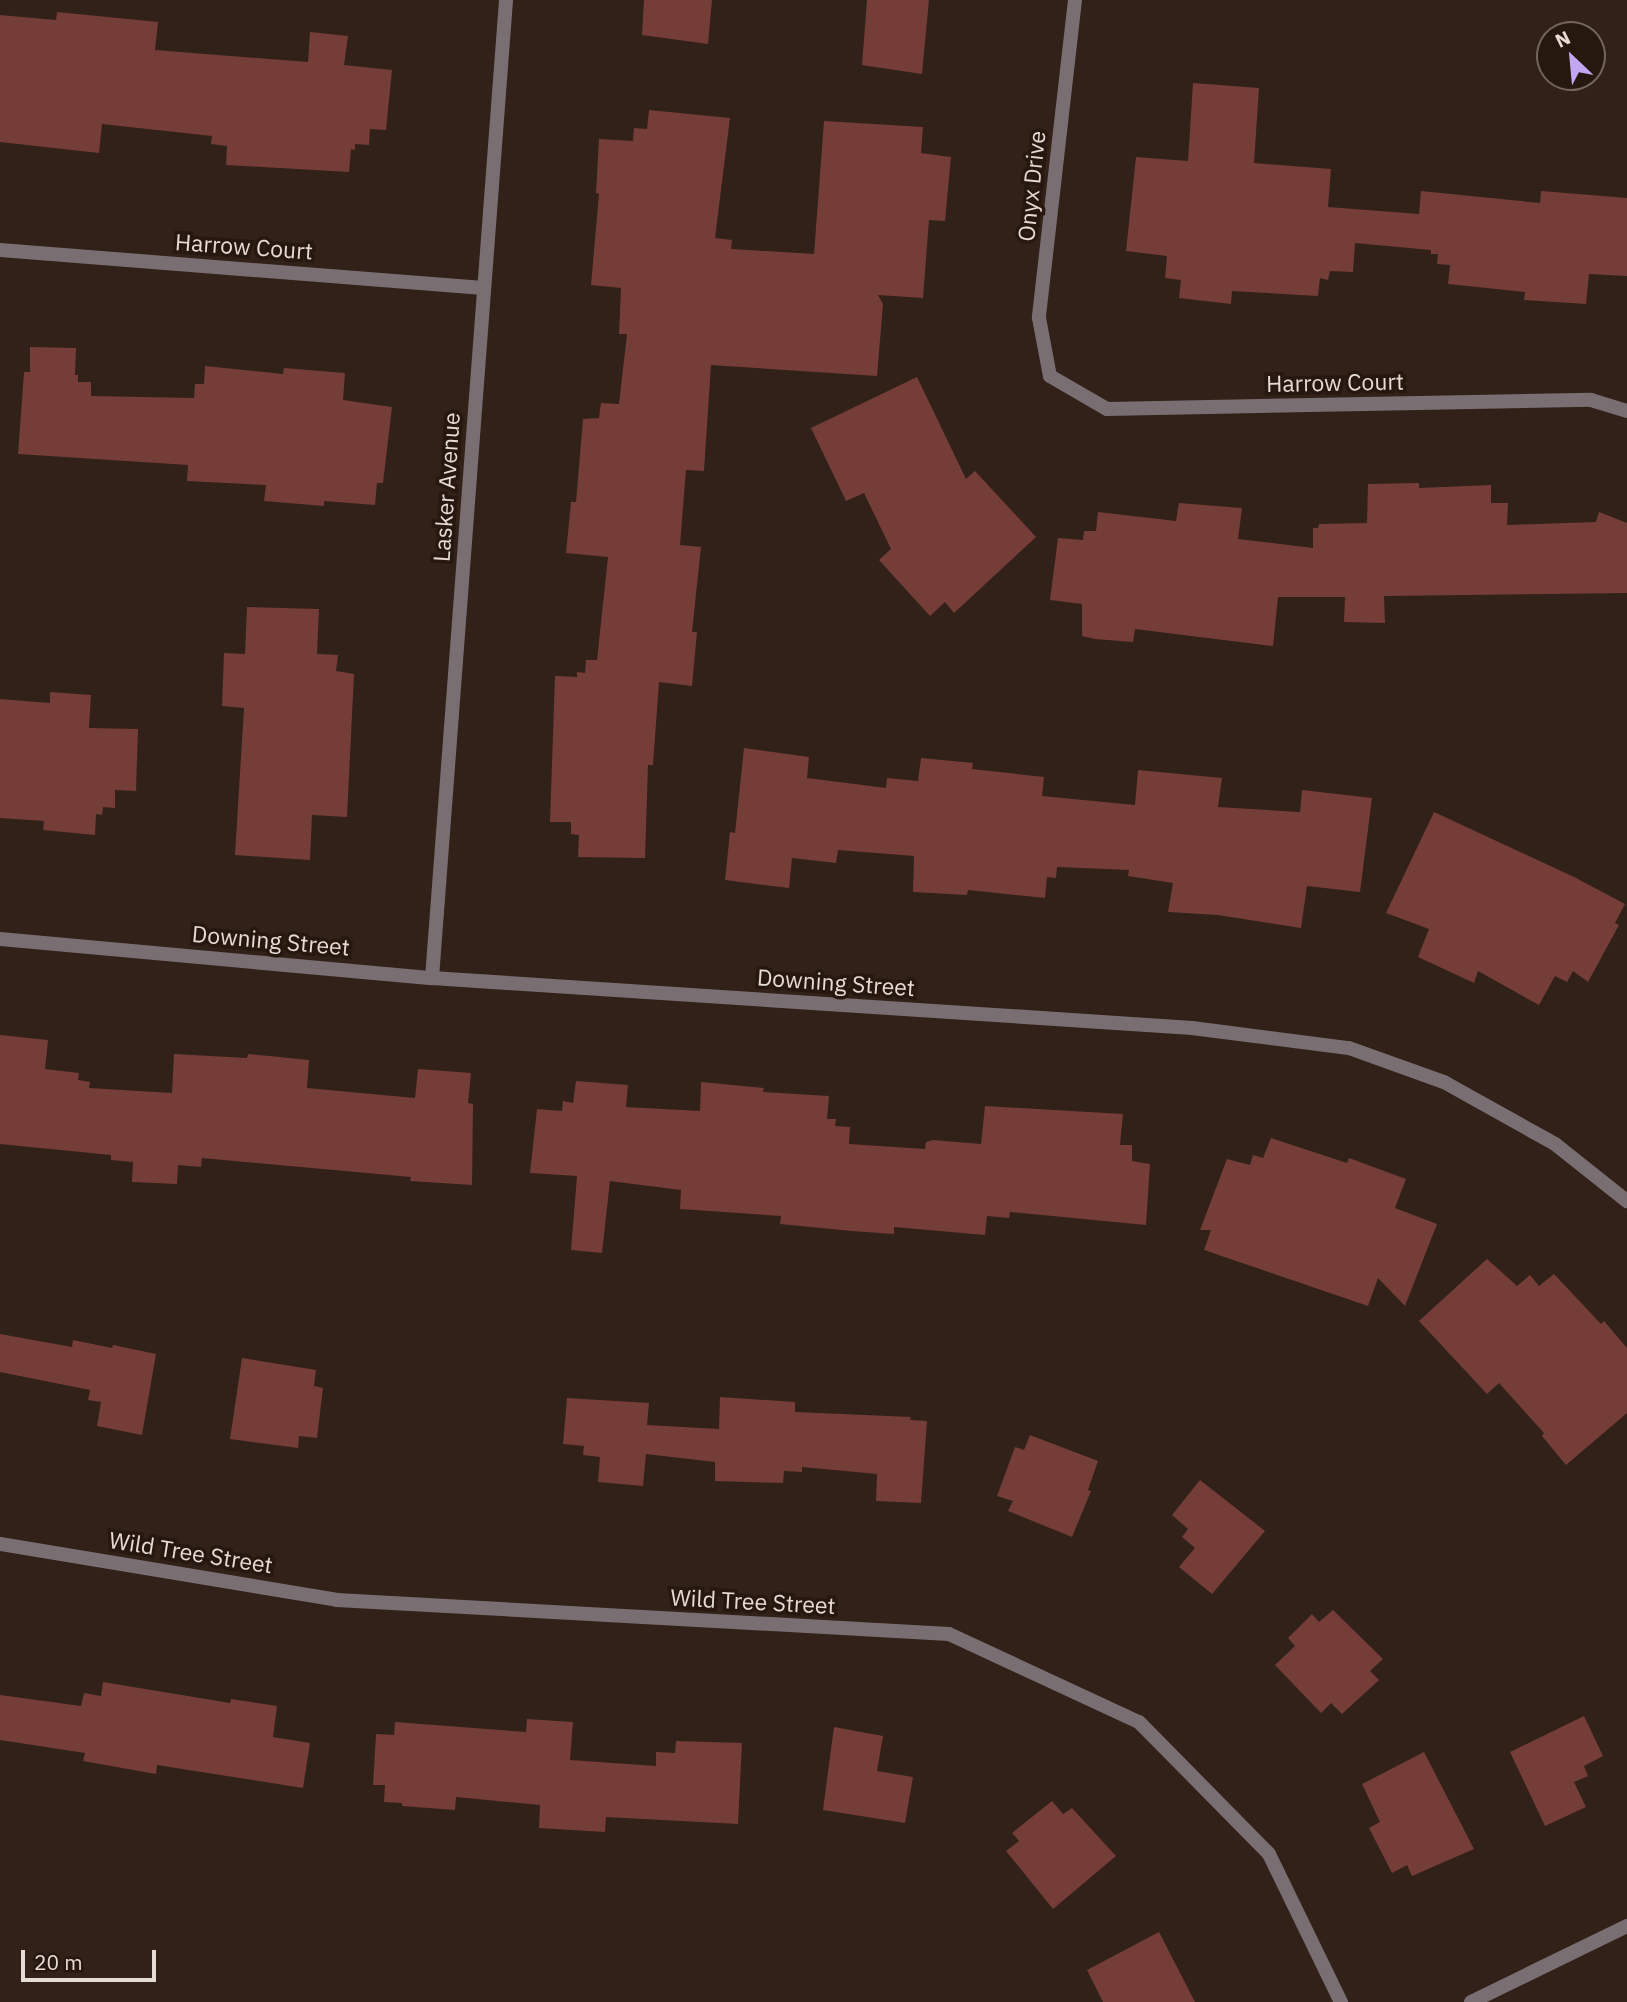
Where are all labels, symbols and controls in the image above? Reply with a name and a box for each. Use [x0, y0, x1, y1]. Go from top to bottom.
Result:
north arrow [1536, 21, 1606, 91]
text: N [1551, 25, 1574, 53]
street label: Onyx Drive [1011, 129, 1051, 243]
street label: Harrow Court [174, 227, 314, 265]
street label: Harrow Court [1266, 367, 1404, 397]
street label: Lasker Avenue [427, 411, 465, 563]
street label: Downing Street [191, 919, 351, 961]
street label: Downing Street [756, 963, 916, 1001]
street label: Wild Tree Street [107, 1525, 275, 1579]
street label: Wild Tree Street [670, 1583, 836, 1619]
scale bar [24, 1936, 159, 1980]
text: 20 m [34, 1948, 83, 1976]

